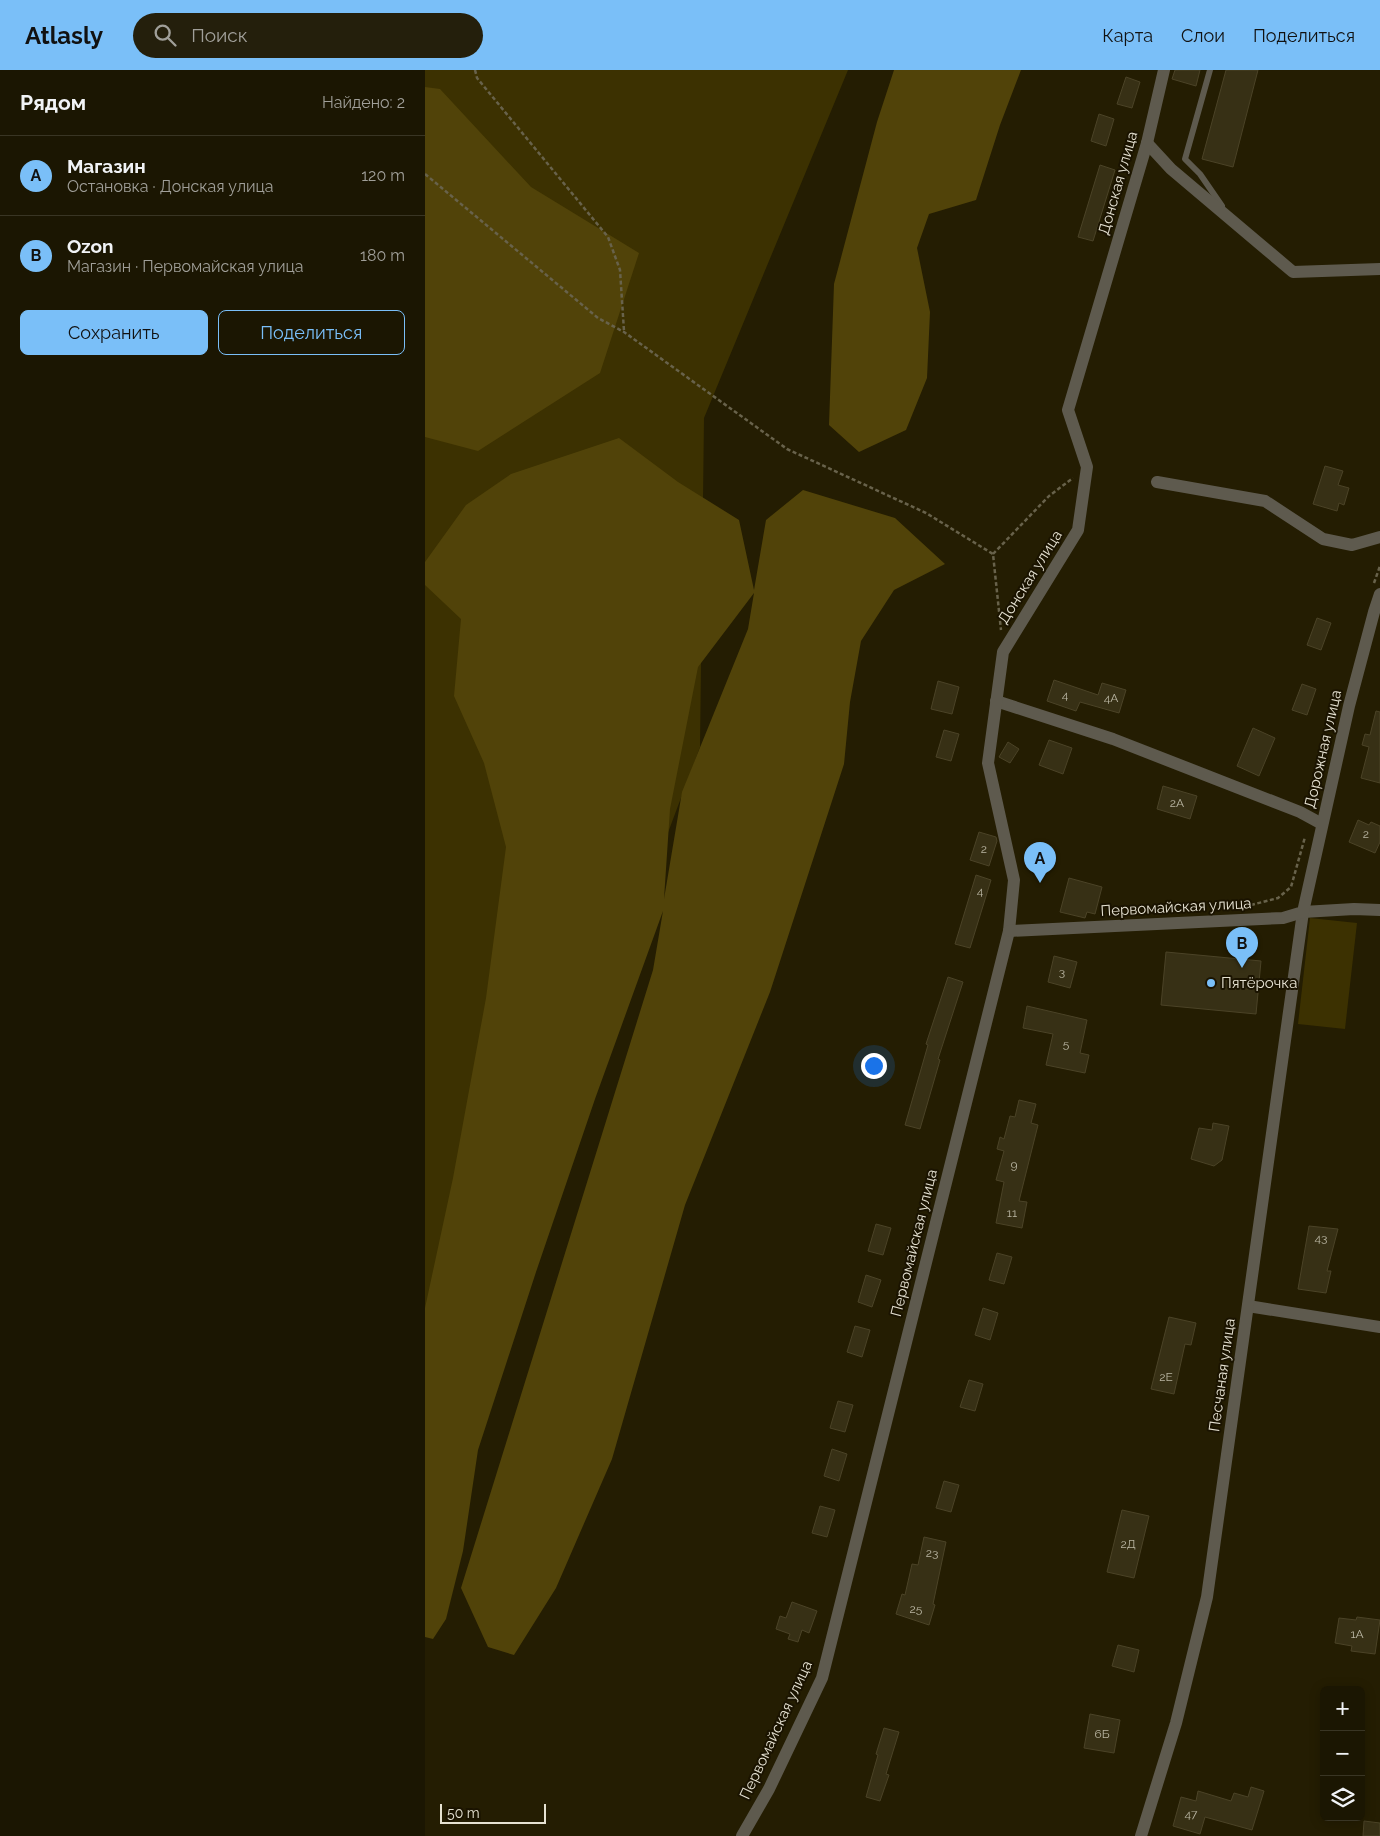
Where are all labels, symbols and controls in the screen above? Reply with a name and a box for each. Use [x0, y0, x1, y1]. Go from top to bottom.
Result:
search box [133, 13, 483, 58]
text: Atlasly [25, 21, 103, 50]
icon: search [151, 21, 179, 49]
text: Поиск [191, 24, 248, 46]
text: Карта [1102, 25, 1153, 46]
text: Слои [1181, 25, 1225, 46]
text: Поделиться [1253, 25, 1355, 46]
text: Рядом [20, 90, 86, 115]
text: Найдено: 2 [322, 93, 405, 112]
street label: Донская улица [1095, 129, 1141, 237]
text: Магазин [67, 155, 146, 177]
text: A [31, 166, 41, 185]
text: 120 m [361, 166, 405, 185]
text: Остановка · Донская улица [67, 177, 274, 196]
text: Ozon [67, 235, 114, 257]
text: B [31, 246, 41, 265]
text: 180 m [360, 246, 405, 265]
text: Магазин · Первомайская улица [67, 257, 303, 276]
button: Сохранить [20, 310, 208, 355]
button: Поделиться [218, 310, 405, 355]
street label: Донская улица [994, 527, 1066, 627]
house number: 4 [1062, 688, 1069, 702]
street label: Дорожная улица [1301, 688, 1345, 810]
house number: 4А [1104, 691, 1118, 705]
house number: 2А [1170, 796, 1184, 810]
house number: 2 [1363, 827, 1369, 841]
house number: 2 [981, 842, 987, 856]
pin: A [1024, 842, 1056, 883]
house number: 4 [977, 884, 984, 898]
street label: Первомайская улица [1100, 894, 1252, 920]
pin: B [1226, 927, 1258, 968]
house number: 3 [1059, 965, 1065, 979]
place label: Пятёрочка [1221, 974, 1297, 992]
marker: Пятёрочка [1205, 977, 1217, 989]
house number: 5 [1063, 1037, 1070, 1051]
your location [861, 1053, 887, 1079]
house number: 9 [1010, 1158, 1018, 1172]
street label: Первомайская улица [887, 1168, 941, 1318]
house number: 11 [1007, 1206, 1017, 1220]
house number: 43 [1315, 1231, 1327, 1245]
street label: Песчаная улица [1205, 1317, 1239, 1433]
house number: 2Е [1159, 1370, 1173, 1384]
house number: 2Д [1120, 1537, 1136, 1551]
house number: 23 [926, 1546, 938, 1560]
house number: 25 [910, 1602, 923, 1616]
house number: 1А [1350, 1627, 1364, 1641]
street label: Первомайская улица [736, 1658, 816, 1802]
map controls [1320, 1686, 1365, 1821]
button: + [1320, 1686, 1365, 1731]
house number: 6Б [1094, 1727, 1110, 1741]
button: − [1320, 1731, 1365, 1776]
button: layers [1320, 1776, 1365, 1821]
scale bar [440, 1801, 546, 1824]
text: 50 m [447, 1805, 480, 1821]
house number: 47 [1185, 1807, 1198, 1821]

